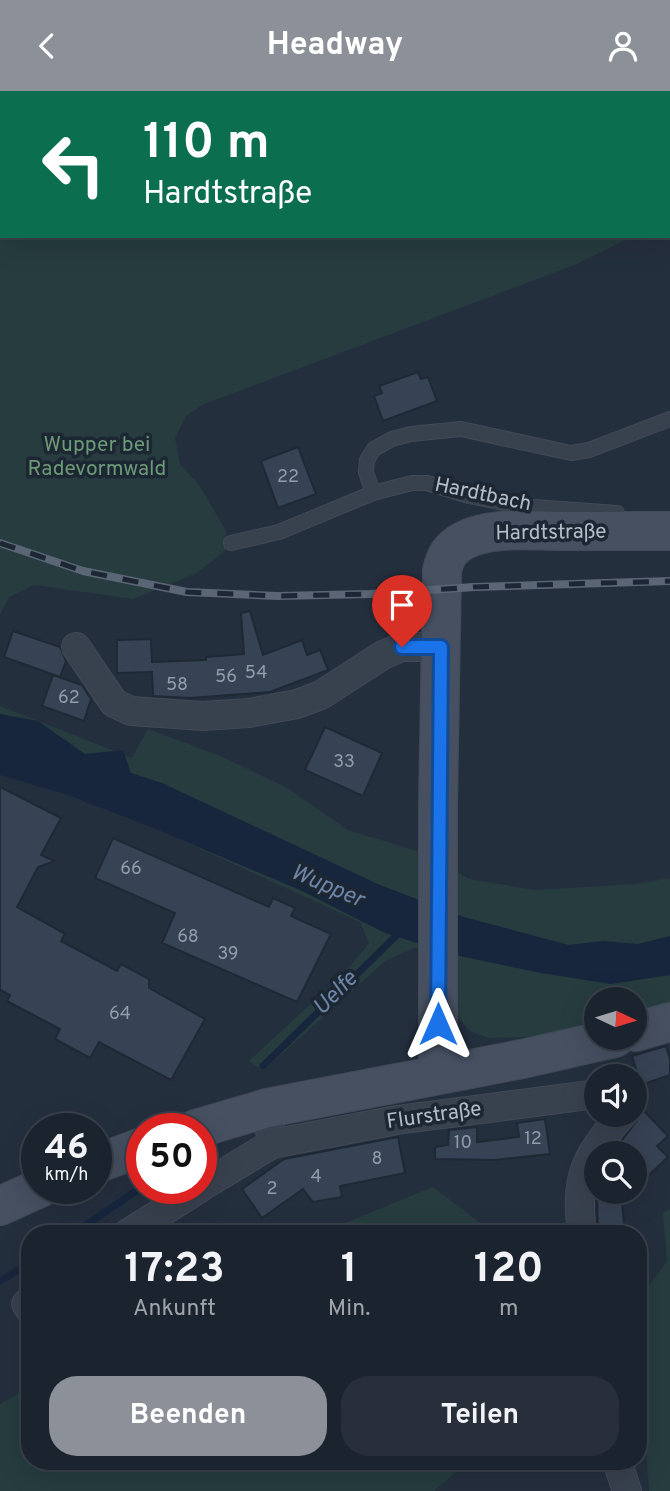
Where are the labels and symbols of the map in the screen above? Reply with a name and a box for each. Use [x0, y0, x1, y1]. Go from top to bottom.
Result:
park label: Wupper bei Radevormwald [28, 432, 166, 483]
house number: 22 [277, 466, 299, 489]
street label: Hardtbach [432, 472, 534, 518]
street label: Hardtstraße [495, 519, 607, 547]
pin [372, 575, 432, 647]
house number: 54 [245, 662, 267, 685]
house number: 56 [215, 666, 237, 689]
house number: 58 [166, 674, 188, 697]
house number: 62 [58, 687, 80, 710]
house number: 33 [333, 751, 355, 774]
house number: 66 [120, 858, 142, 881]
water label: Wupper [286, 859, 370, 916]
house number: 68 [177, 926, 199, 949]
house number: 39 [217, 943, 239, 966]
water label: Uelfe [308, 965, 365, 1022]
position arrow [401, 987, 475, 1061]
north arrow [584, 987, 648, 1050]
house number: 64 [109, 1003, 131, 1026]
street label: Flurstraße [385, 1096, 483, 1136]
speed limit sign: 50 [126, 1113, 217, 1204]
house number: 12 [524, 1128, 542, 1151]
house number: 10 [454, 1132, 472, 1155]
house number: 8 [372, 1148, 383, 1171]
house number: 4 [310, 1166, 322, 1189]
house number: 2 [266, 1178, 278, 1201]

